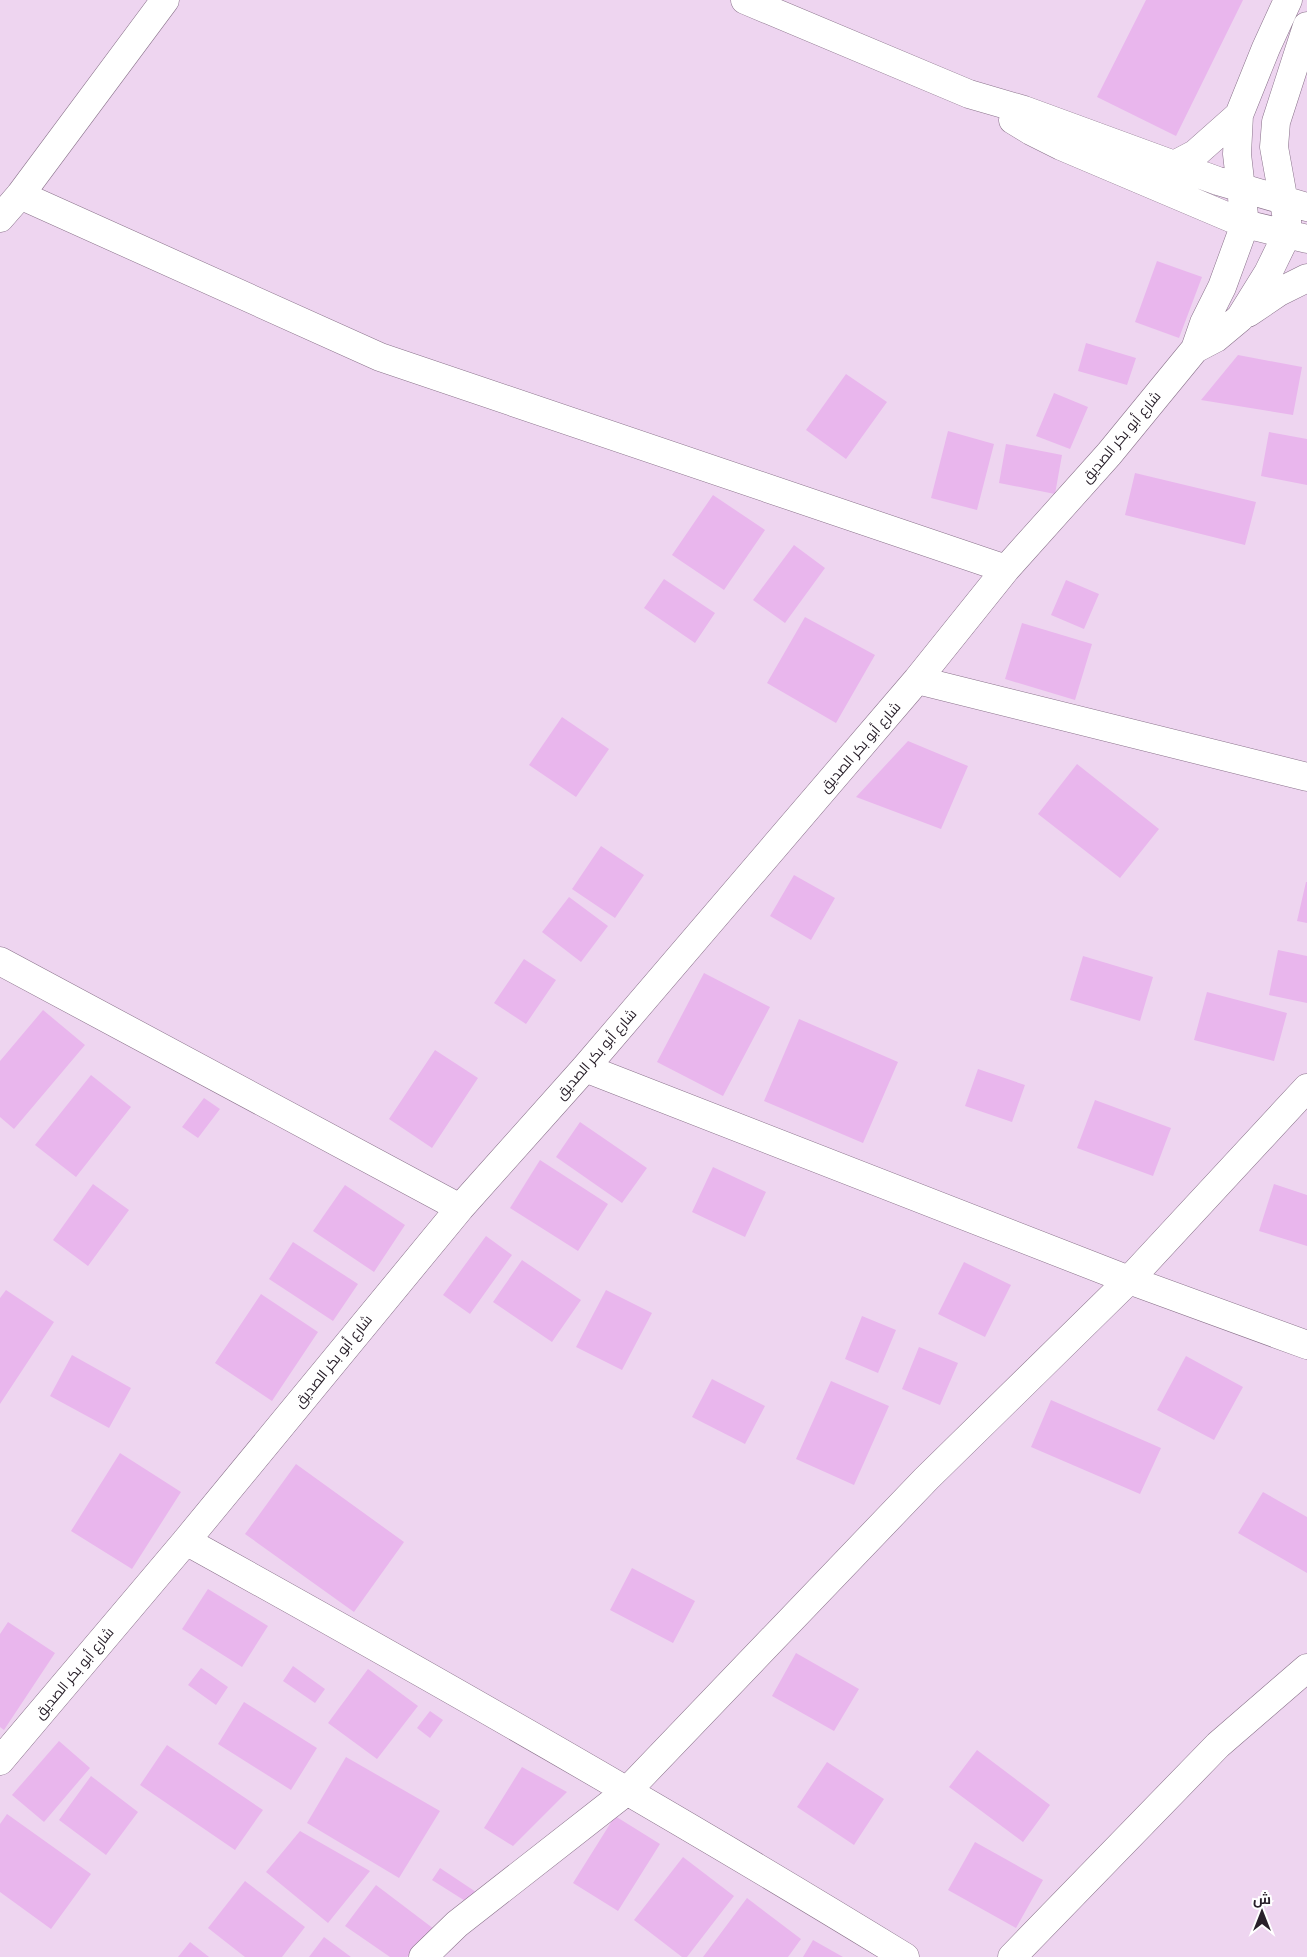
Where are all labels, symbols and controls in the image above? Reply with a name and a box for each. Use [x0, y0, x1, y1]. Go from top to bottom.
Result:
street label: شارع أبو بكر الصديق [1077, 387, 1165, 487]
street label: شارع أبو بكر الصديق [816, 698, 904, 796]
street label: شارع أبو بكر الصديق [552, 1005, 640, 1103]
street label: شارع أبو بكر الصديق [290, 1311, 376, 1411]
street label: شارع أبو بكر الصديق [30, 1623, 118, 1723]
north arrow [1237, 1887, 1287, 1937]
text: ش [1253, 1890, 1271, 1908]

